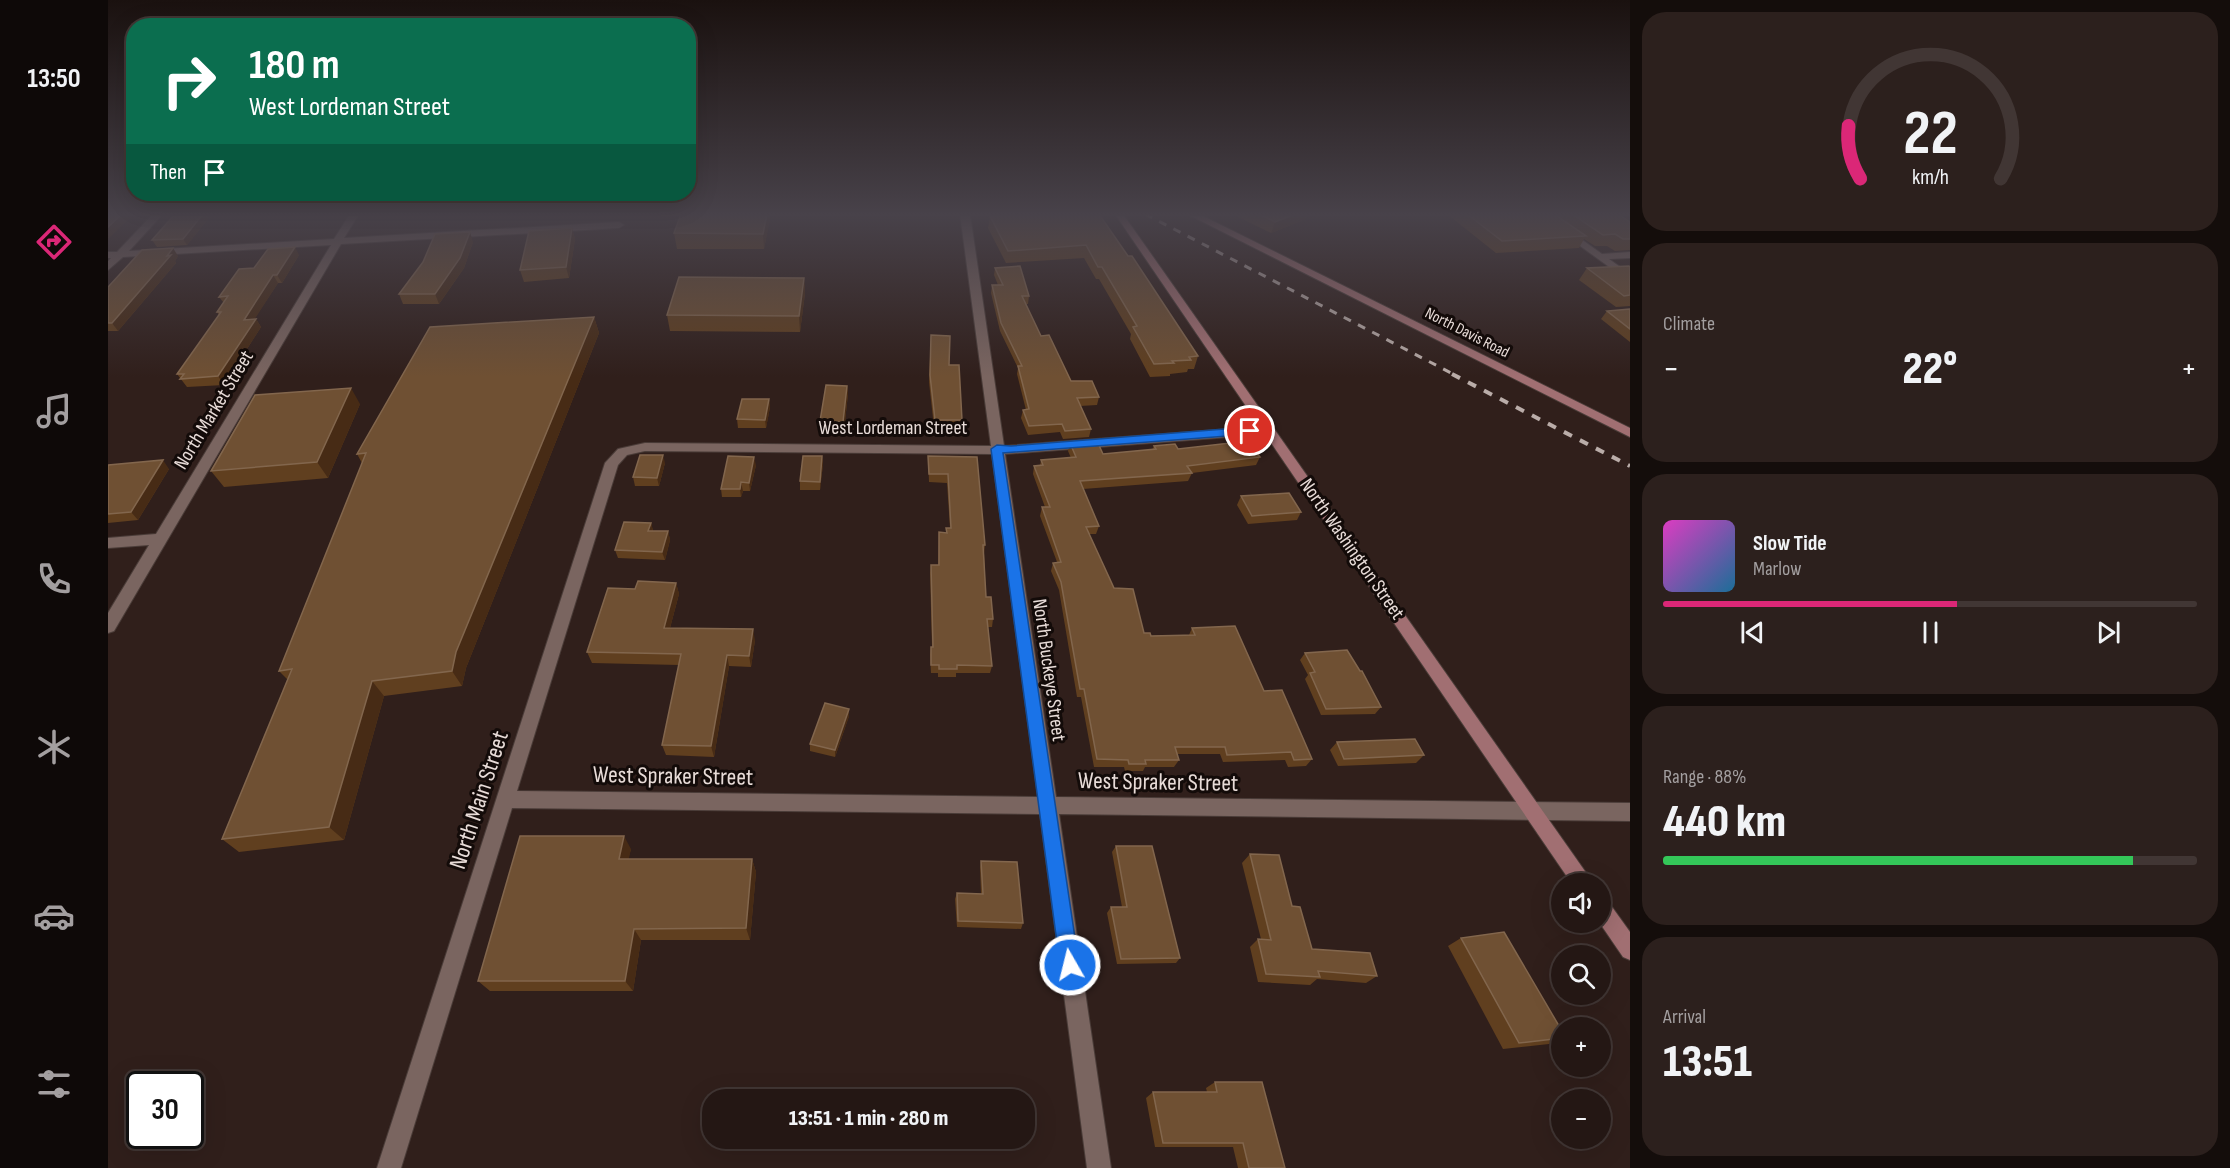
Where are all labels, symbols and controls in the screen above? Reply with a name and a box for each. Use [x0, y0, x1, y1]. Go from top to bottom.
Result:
text: 180 m [249, 40, 340, 91]
icon: right [150, 42, 228, 120]
text: 13:50 [27, 63, 81, 95]
text: West Lordeman Street [249, 91, 450, 123]
text: 22 [1903, 97, 1957, 172]
icon: arrive [198, 156, 231, 189]
text: Then [150, 159, 186, 186]
text: km/h [1911, 165, 1949, 190]
icon: directions [33, 221, 75, 263]
street label: North Davis Road [1422, 304, 1512, 362]
text: Climate [1663, 312, 1715, 336]
text: 22° [1902, 342, 1958, 397]
street label: North Market Street [169, 346, 259, 474]
text: − [1663, 349, 1679, 389]
text: + [2181, 349, 2197, 389]
icon: music [33, 390, 75, 432]
pin [1224, 405, 1275, 456]
icon: arrive [1233, 414, 1266, 447]
street label: West Lordeman Street [819, 416, 967, 440]
street label: North Washington Street [1294, 474, 1410, 624]
text: Slow Tide [1753, 530, 1827, 557]
text: Marlow [1753, 557, 1801, 581]
icon: phone [33, 558, 75, 600]
street label: North Buckeye Street [1027, 597, 1071, 743]
icon: previous [1736, 616, 1769, 649]
icon: pause [1914, 616, 1947, 649]
icon: next [2092, 616, 2125, 649]
icon: climate [33, 726, 75, 768]
street label: North Main Street [443, 727, 515, 873]
street label: West Spraker Street [593, 760, 753, 792]
text: Range · 88% [1663, 765, 1747, 789]
street label: West Spraker Street [1078, 766, 1238, 798]
text: 440 km [1663, 795, 1786, 850]
map controls [1551, 873, 1611, 1149]
button: sound [1551, 873, 1611, 933]
icon: car [33, 895, 75, 937]
position arrow [1038, 933, 1102, 997]
button: search [1551, 945, 1611, 1005]
text: Arrival [1663, 1005, 1706, 1029]
button: + [1551, 1017, 1611, 1077]
text: 13:51 [1663, 1035, 1752, 1090]
icon: filters [33, 1063, 75, 1105]
speed limit sign: 30 [126, 1071, 204, 1149]
button: − [1551, 1089, 1611, 1149]
text: 13:51 · 1 min · 280 m [789, 1105, 948, 1132]

